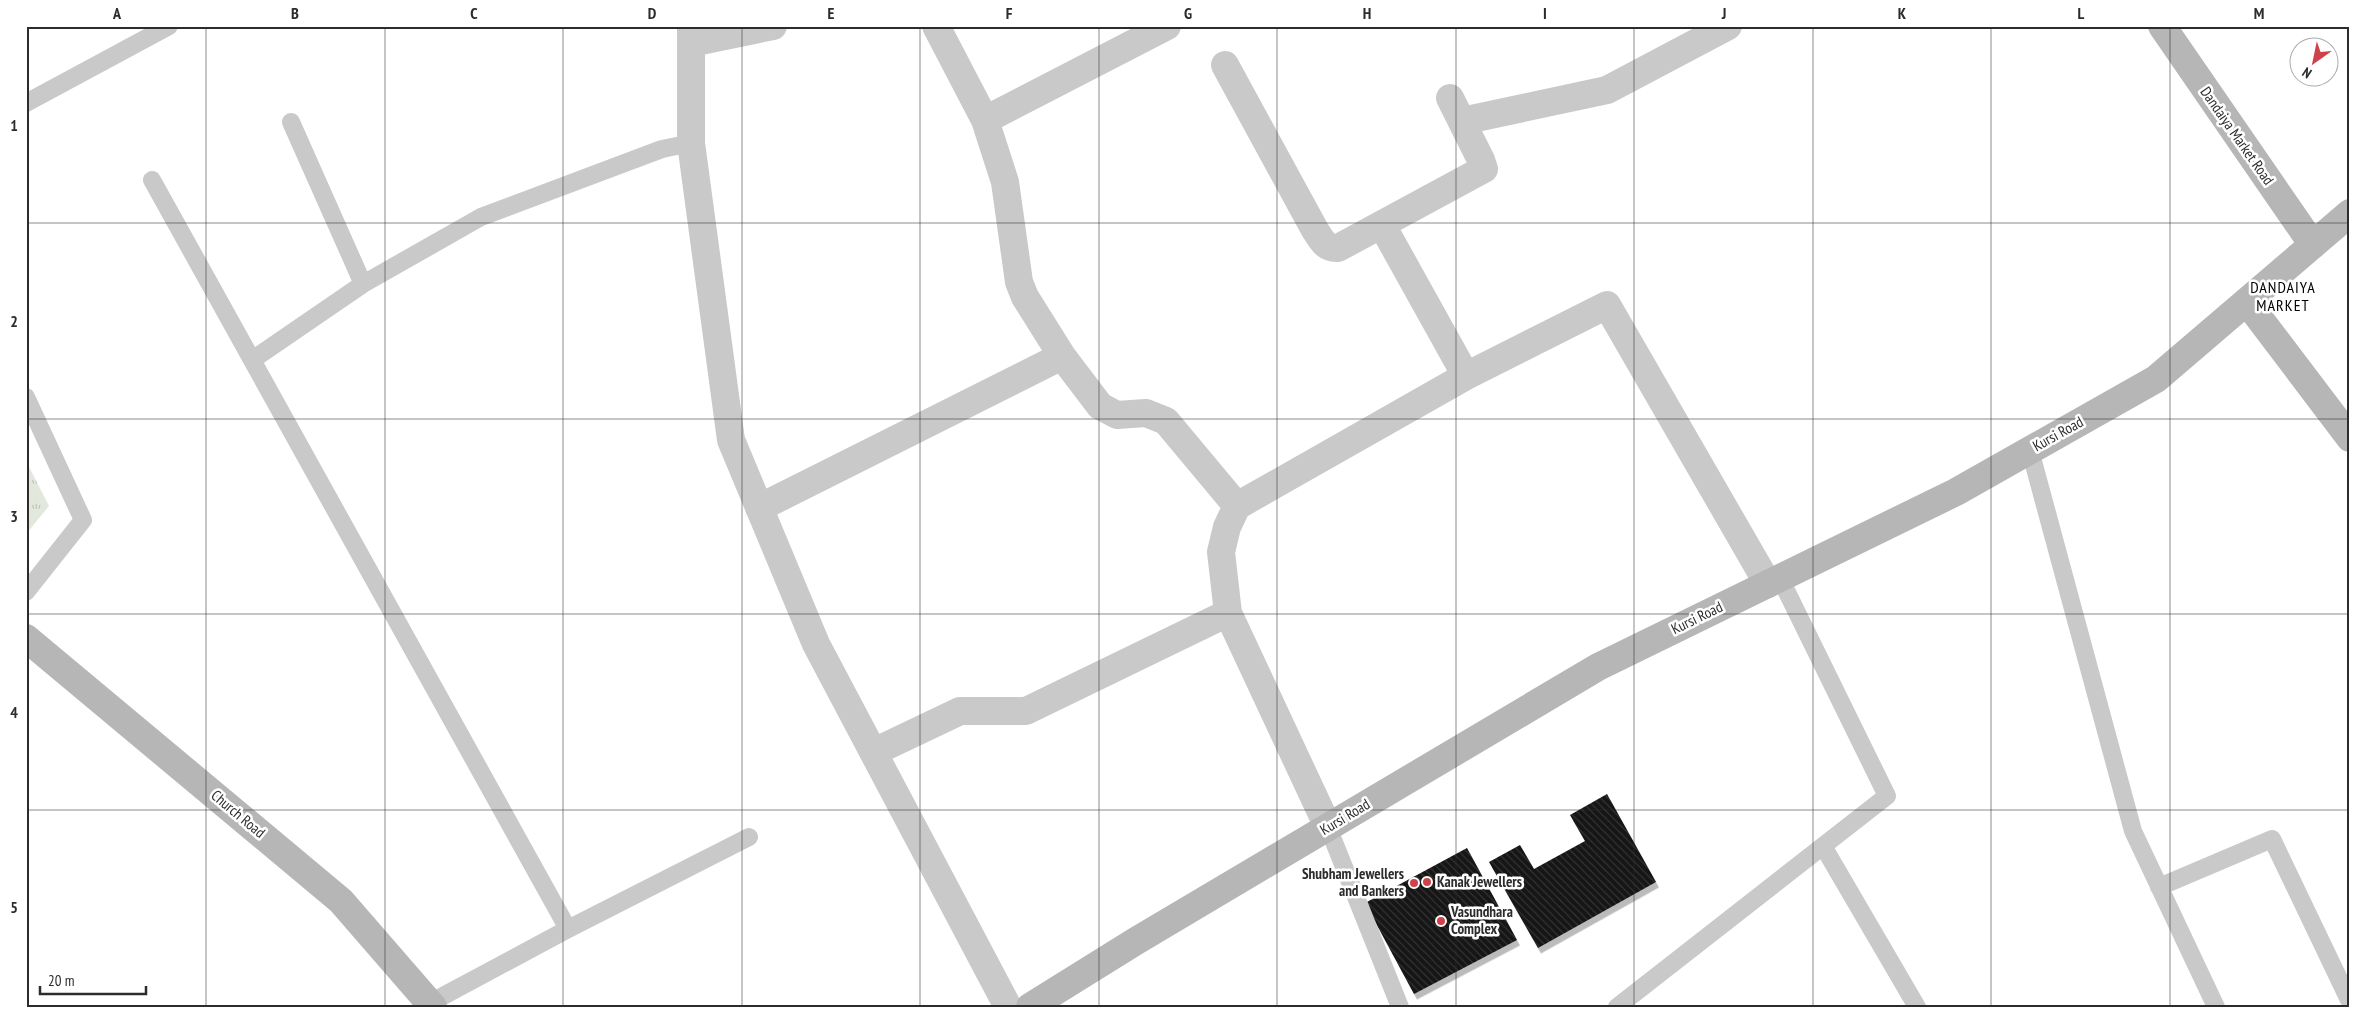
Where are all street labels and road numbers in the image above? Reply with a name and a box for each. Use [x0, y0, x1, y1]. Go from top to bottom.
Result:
street label: Dandaiya Market Road [2197, 83, 2278, 188]
street label: Kursi Road [2029, 412, 2086, 455]
street label: Kursi Road [1668, 597, 1726, 638]
street label: Church Road [207, 786, 269, 842]
street label: Kursi Road [1316, 794, 1373, 839]

